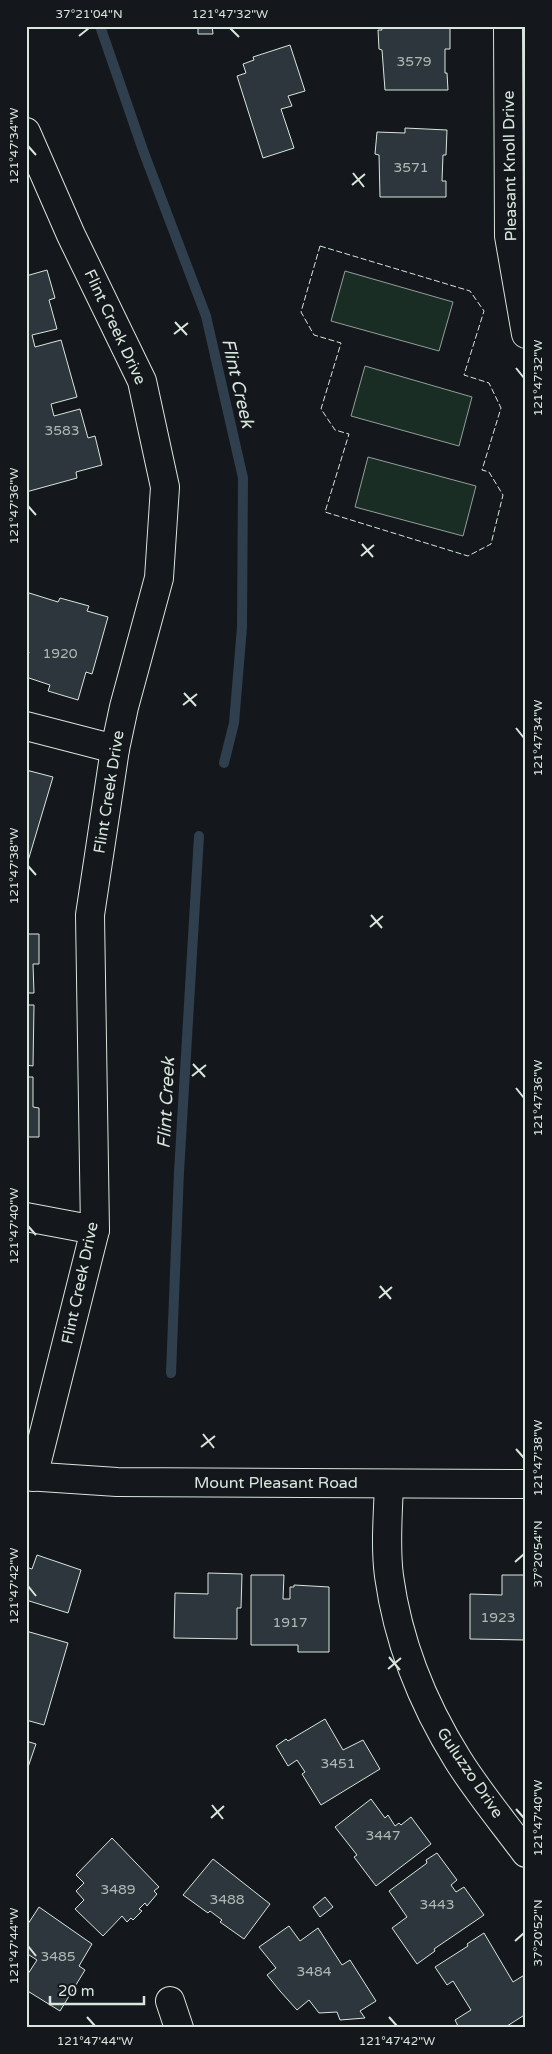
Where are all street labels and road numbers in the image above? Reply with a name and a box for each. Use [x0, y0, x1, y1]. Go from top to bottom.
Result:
street label: Pleasant Knoll Drive [499, 90, 521, 242]
street label: Flint Creek Drive [80, 266, 150, 388]
street label: Flint Creek Drive [89, 729, 129, 855]
street label: Flint Creek Drive [57, 1220, 103, 1346]
street label: Mount Pleasant Road [194, 1473, 358, 1493]
street label: Guluzzo Drive [432, 1724, 508, 1822]

